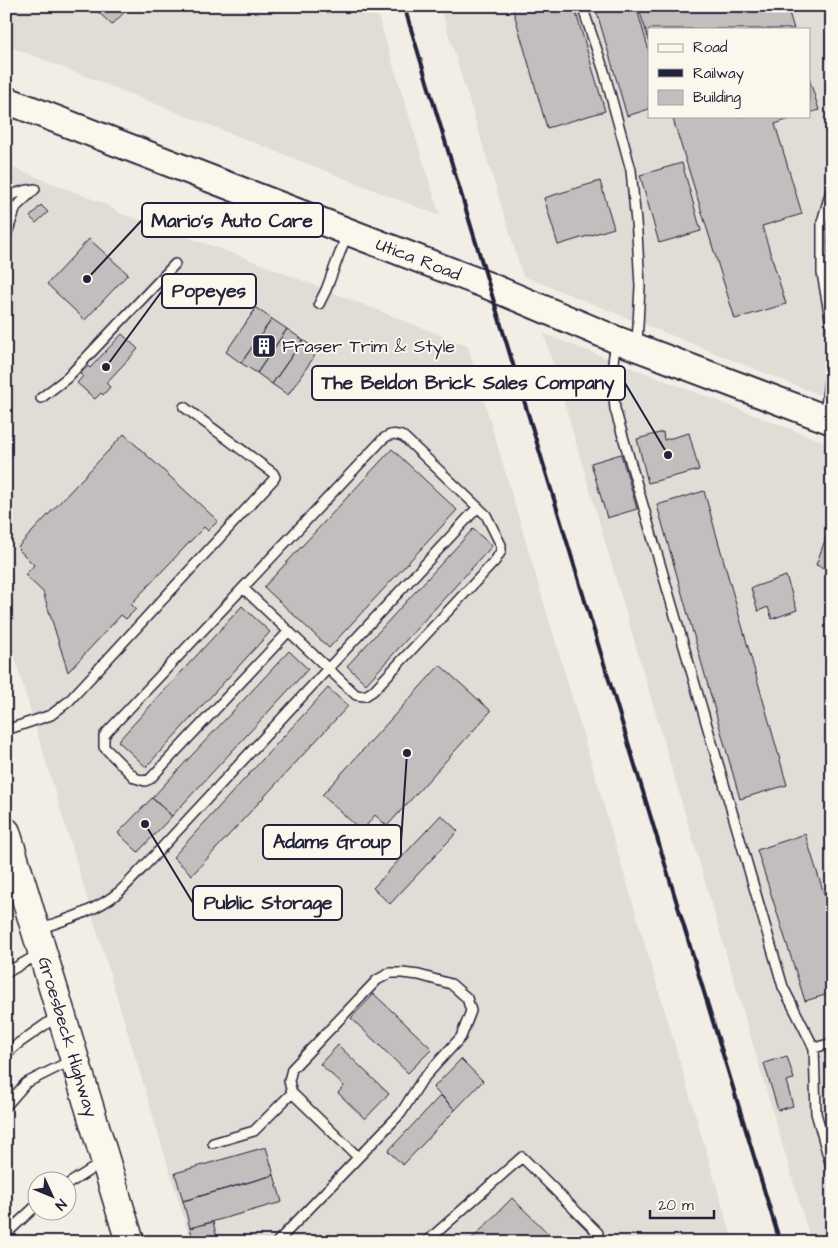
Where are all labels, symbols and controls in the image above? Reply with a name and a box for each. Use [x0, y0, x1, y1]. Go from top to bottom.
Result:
legend [648, 28, 810, 118]
text: Road [693, 37, 728, 58]
text: Railway [693, 63, 744, 85]
text: Building [693, 87, 741, 109]
callout: Mario's Auto Care [142, 203, 323, 237]
text: Mario's Auto Care [151, 208, 313, 235]
street label: Utica Road [372, 231, 465, 287]
callout: Popeyes [162, 274, 256, 308]
text: Popeyes [172, 278, 246, 306]
building icon: Fraser Trim & Style [251, 333, 277, 359]
place label: Fraser Trim & Style [282, 334, 455, 360]
callout: The Beldon Brick Sales Company [312, 366, 625, 400]
text: The Beldon Brick Sales Company [321, 370, 615, 398]
callout: Adams Group [263, 825, 401, 859]
text: Adams Group [273, 829, 391, 856]
callout: Public Storage [193, 886, 342, 920]
text: Public Storage [204, 890, 333, 918]
street label: Groesbeck Highway [32, 954, 104, 1120]
north arrow [28, 1170, 78, 1220]
scale bar [650, 1188, 714, 1220]
text: N [50, 1194, 71, 1215]
text: 20 m [658, 1195, 694, 1216]

